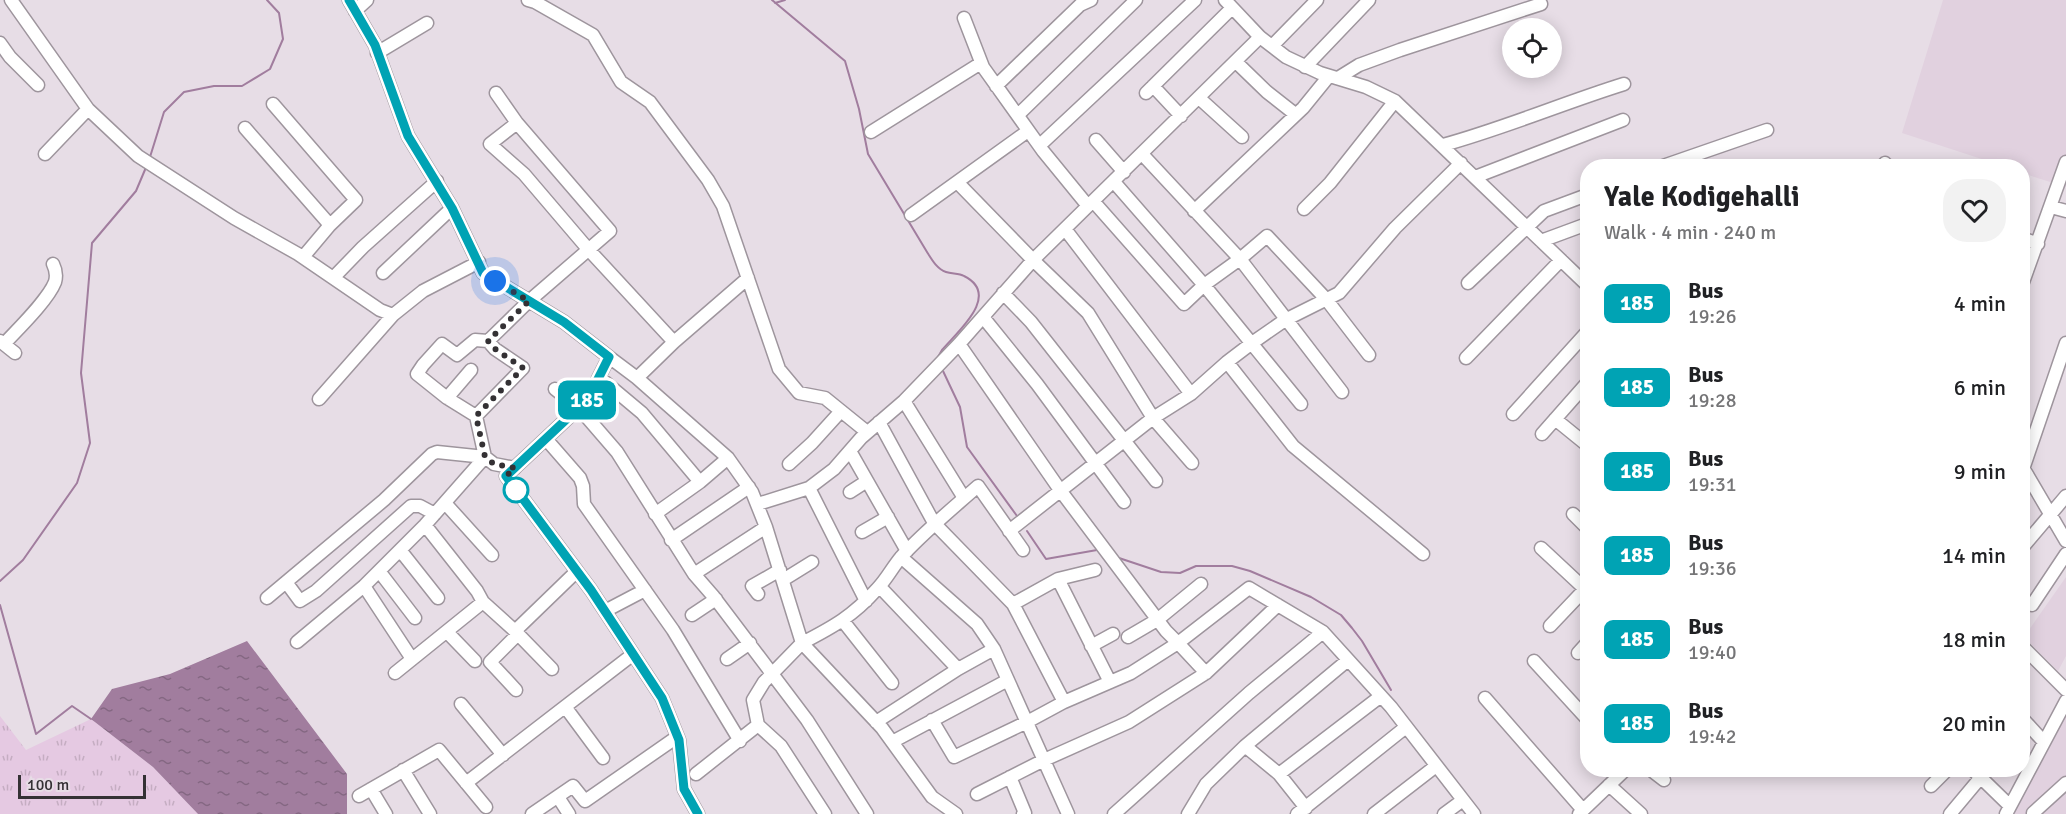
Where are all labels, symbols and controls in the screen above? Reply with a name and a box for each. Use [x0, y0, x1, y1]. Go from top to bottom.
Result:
map controls [1502, 18, 1562, 78]
button: locate [1502, 18, 1562, 78]
button: heart [1943, 179, 2006, 242]
text: Yale Kodigehalli [1604, 180, 1800, 214]
text: Walk · 4 min · 240 m [1604, 220, 1776, 245]
your location [480, 266, 510, 296]
text: Bus [1688, 277, 1723, 304]
text: 185 [1620, 290, 1654, 316]
text: 4 min [1954, 290, 2006, 317]
text: 19:26 [1688, 304, 1737, 329]
text: Bus [1688, 361, 1723, 388]
text: 185 [1620, 374, 1654, 400]
text: 6 min [1954, 374, 2006, 401]
line badge: 185 [552, 380, 622, 420]
text: 185 [570, 387, 604, 413]
text: 19:28 [1688, 388, 1737, 413]
text: Bus [1688, 445, 1723, 472]
text: 185 [1620, 458, 1654, 484]
text: 9 min [1954, 458, 2006, 485]
text: 19:31 [1688, 472, 1737, 497]
unlabelled marker [503, 477, 529, 503]
text: Bus [1688, 529, 1723, 556]
text: 185 [1620, 542, 1654, 568]
text: 14 min [1942, 542, 2006, 569]
text: 19:36 [1688, 556, 1737, 581]
text: Bus [1688, 613, 1723, 640]
text: 185 [1620, 626, 1654, 652]
text: 18 min [1942, 626, 2006, 653]
text: 19:40 [1688, 640, 1737, 665]
text: Bus [1688, 697, 1723, 724]
text: 185 [1620, 710, 1654, 736]
text: 20 min [1942, 710, 2006, 737]
text: 19:42 [1688, 724, 1737, 749]
scale bar [18, 772, 146, 800]
text: 100 m [27, 775, 69, 795]

